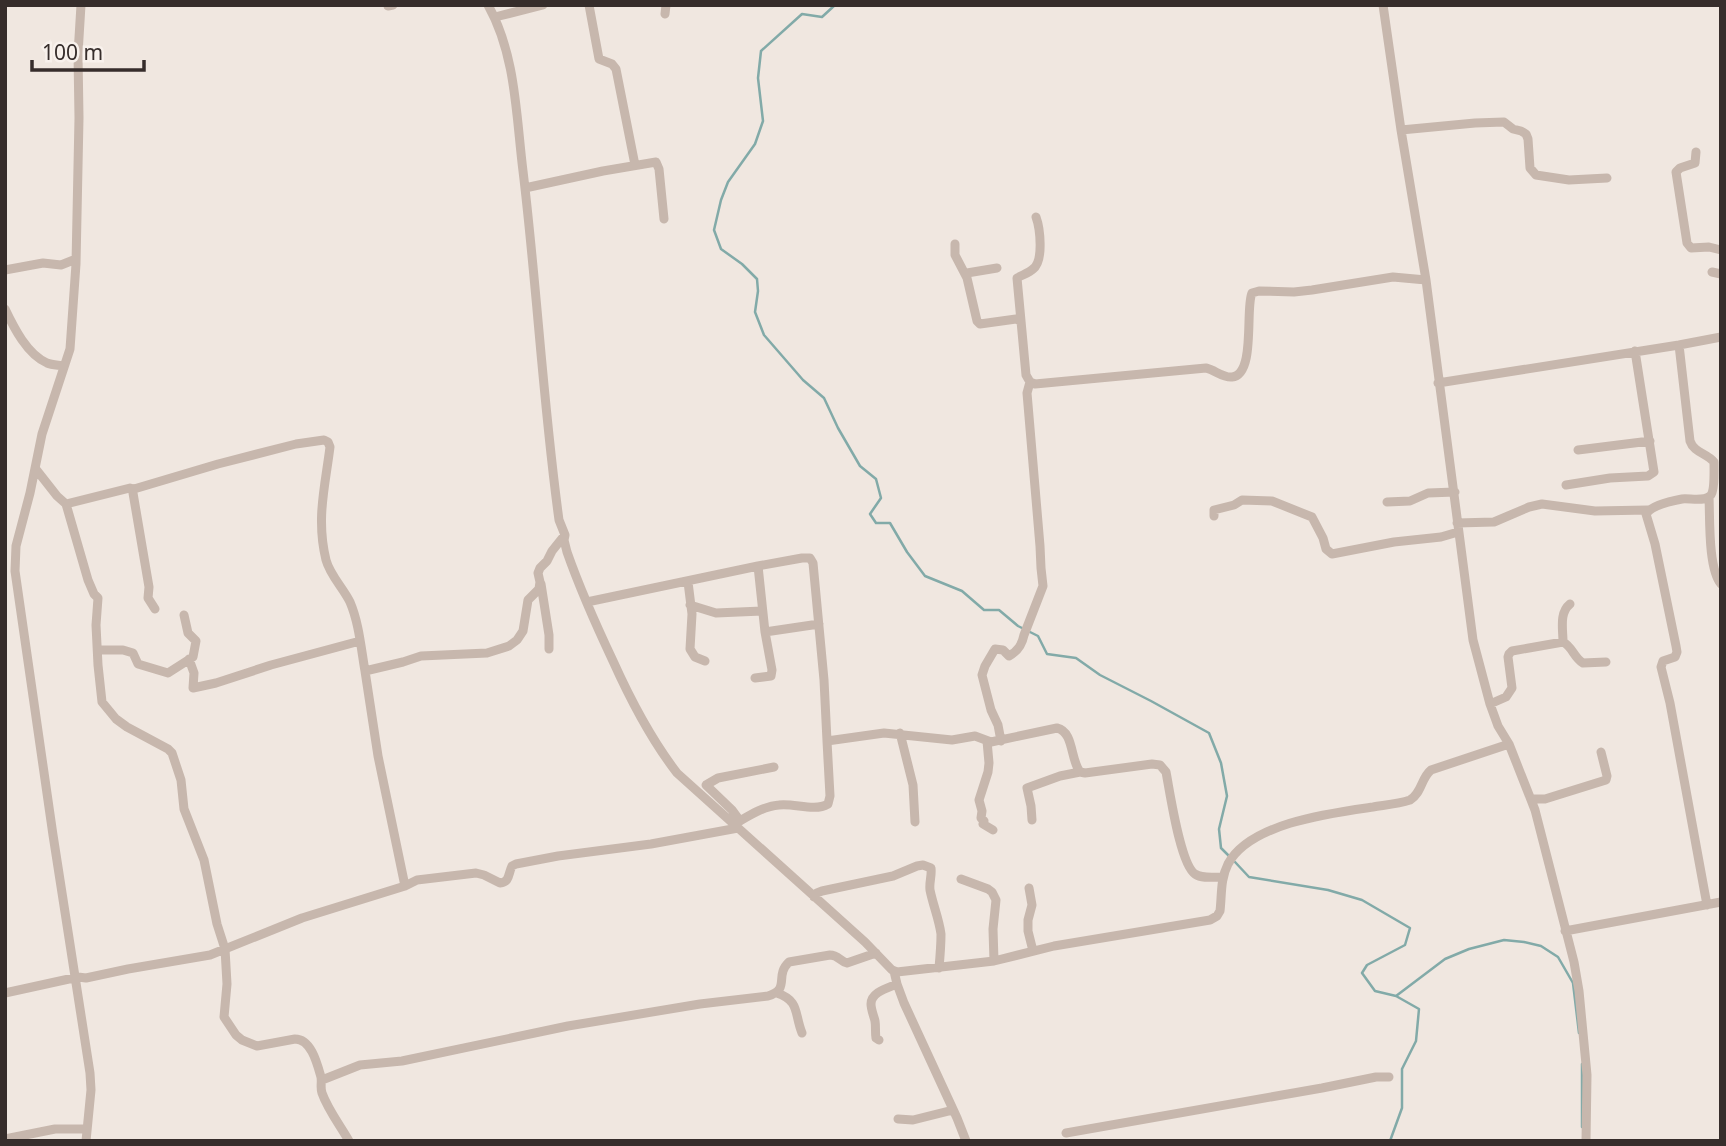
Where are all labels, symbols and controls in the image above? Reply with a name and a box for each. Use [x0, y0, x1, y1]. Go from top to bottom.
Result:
scale bar [32, 28, 144, 72]
text: 100 m [42, 38, 103, 66]

